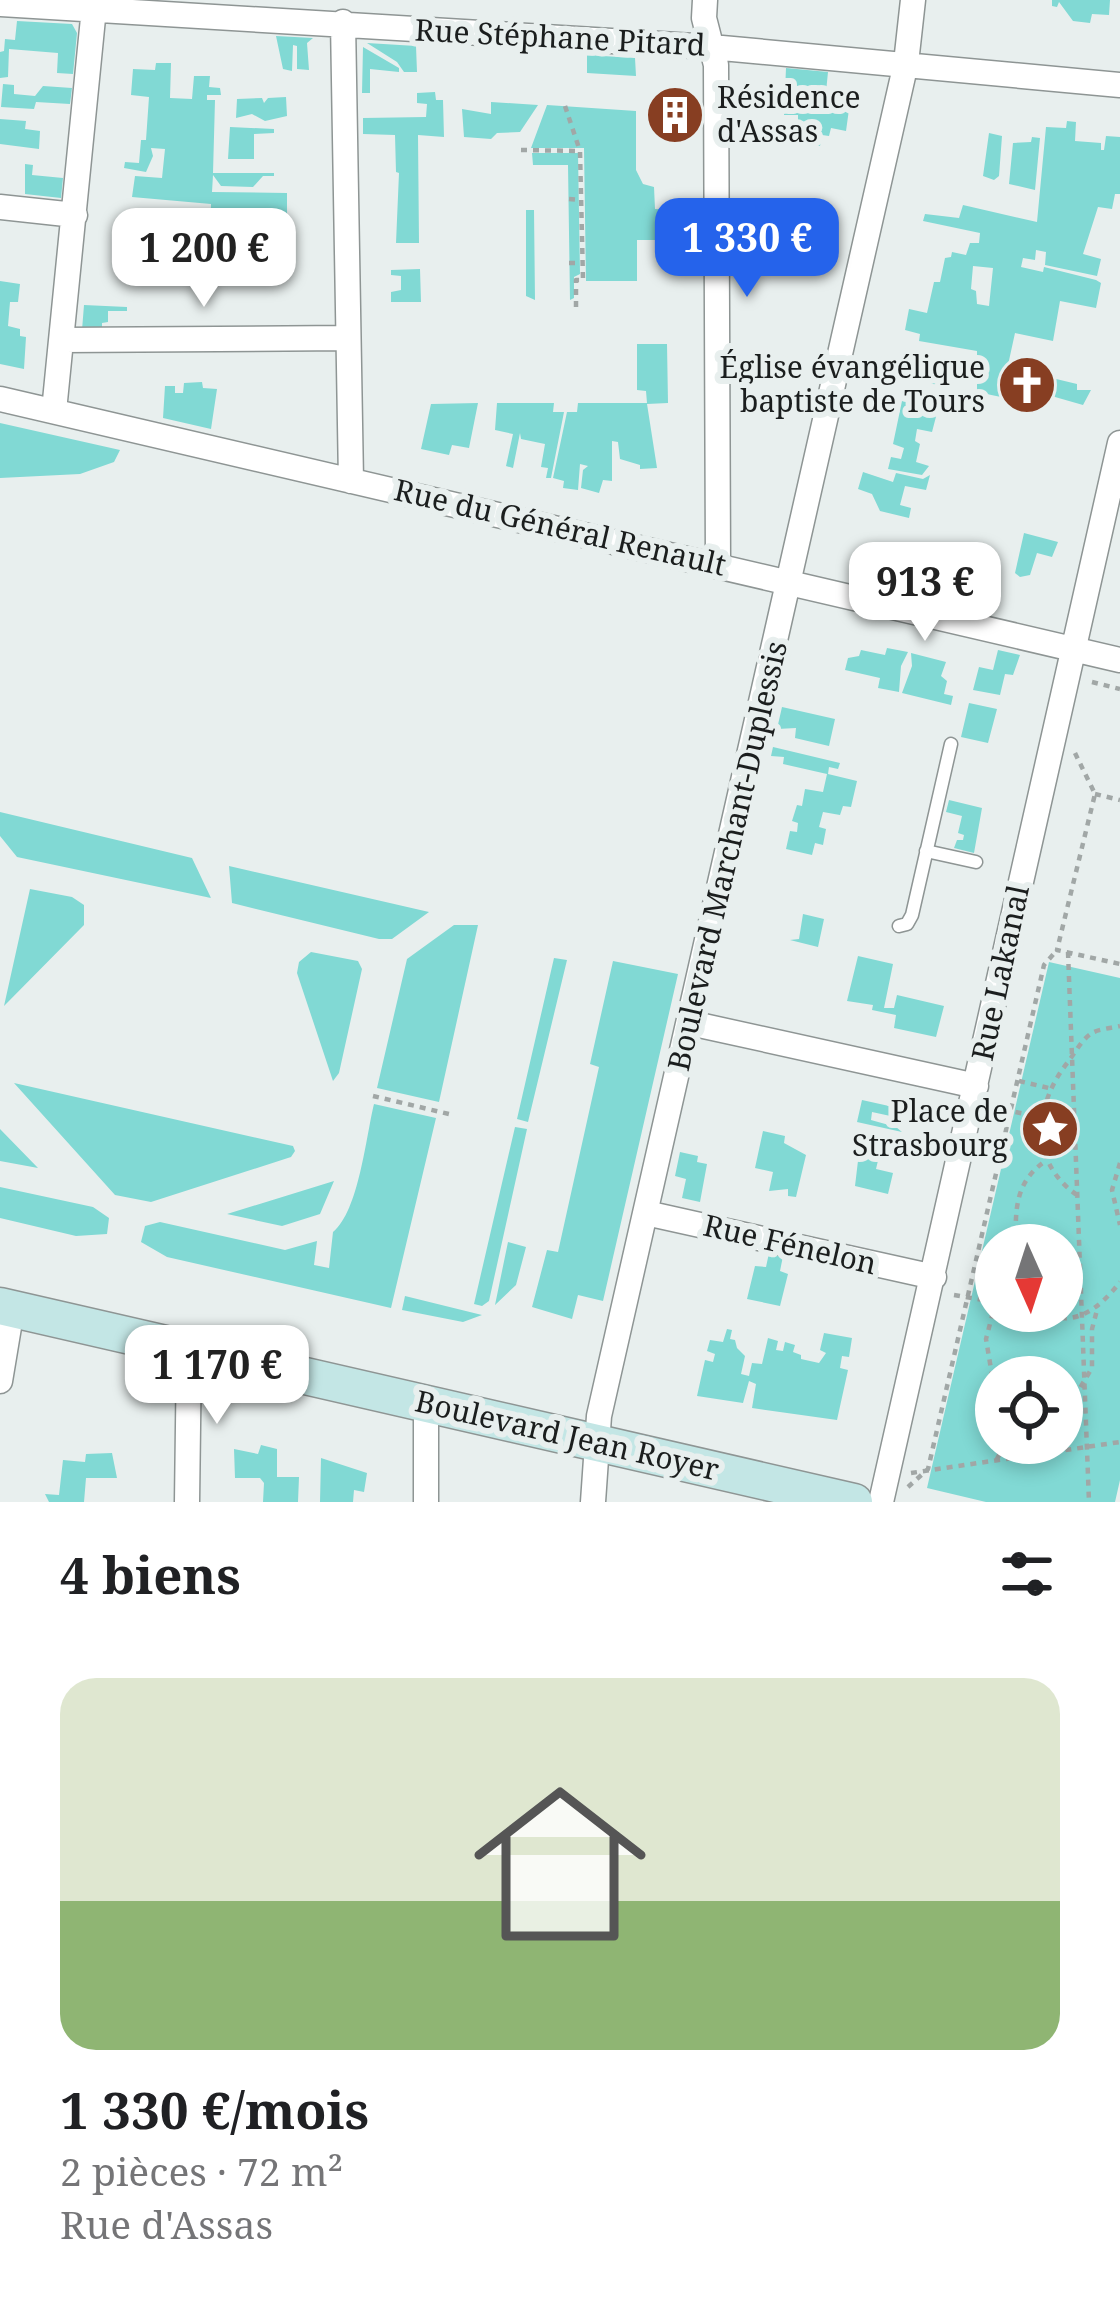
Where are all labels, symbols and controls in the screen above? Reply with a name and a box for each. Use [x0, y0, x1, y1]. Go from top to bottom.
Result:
street label: Rue Stéphane Pitard [414, 8, 706, 65]
place label: Résidence d'Assas [717, 76, 861, 151]
building icon: Résidence d'Assas [644, 84, 706, 146]
pin: 1 330 € [636, 198, 858, 300]
pin: 1 200 € [93, 208, 315, 310]
text: 1 330 € [682, 210, 812, 263]
text: 1 200 € [139, 220, 269, 273]
place label: Église évangélique baptiste de Tours [720, 346, 985, 421]
church icon: Église évangélique baptiste de Tours [996, 354, 1058, 416]
street label: Rue du Général Renault [391, 468, 730, 585]
pin: 913 € [841, 542, 1009, 644]
text: 913 € [876, 554, 974, 607]
street label: Boulevard Marchant-Duplessis [657, 637, 796, 1075]
street label: Rue Lakanal [961, 881, 1038, 1064]
place label: Place de Strasbourg [852, 1090, 1008, 1165]
place icon: Place de Strasbourg [1019, 1098, 1081, 1160]
street label: Rue Fénelon [700, 1204, 881, 1283]
north arrow [975, 1224, 1083, 1332]
map controls [975, 1224, 1083, 1464]
pin: 1 170 € [106, 1325, 328, 1427]
text: 1 170 € [152, 1337, 282, 1390]
button: locate [975, 1356, 1083, 1464]
street label: Boulevard Jean Royer [412, 1380, 723, 1489]
text: 4 biens [60, 1539, 241, 1609]
icon: filters [994, 1541, 1060, 1607]
icon: home [452, 1756, 668, 1972]
text: 1 330 €/mois [60, 2074, 369, 2144]
text: 2 pièces · 72 m² [60, 2144, 343, 2197]
text: Rue d'Assas [60, 2197, 273, 2250]

